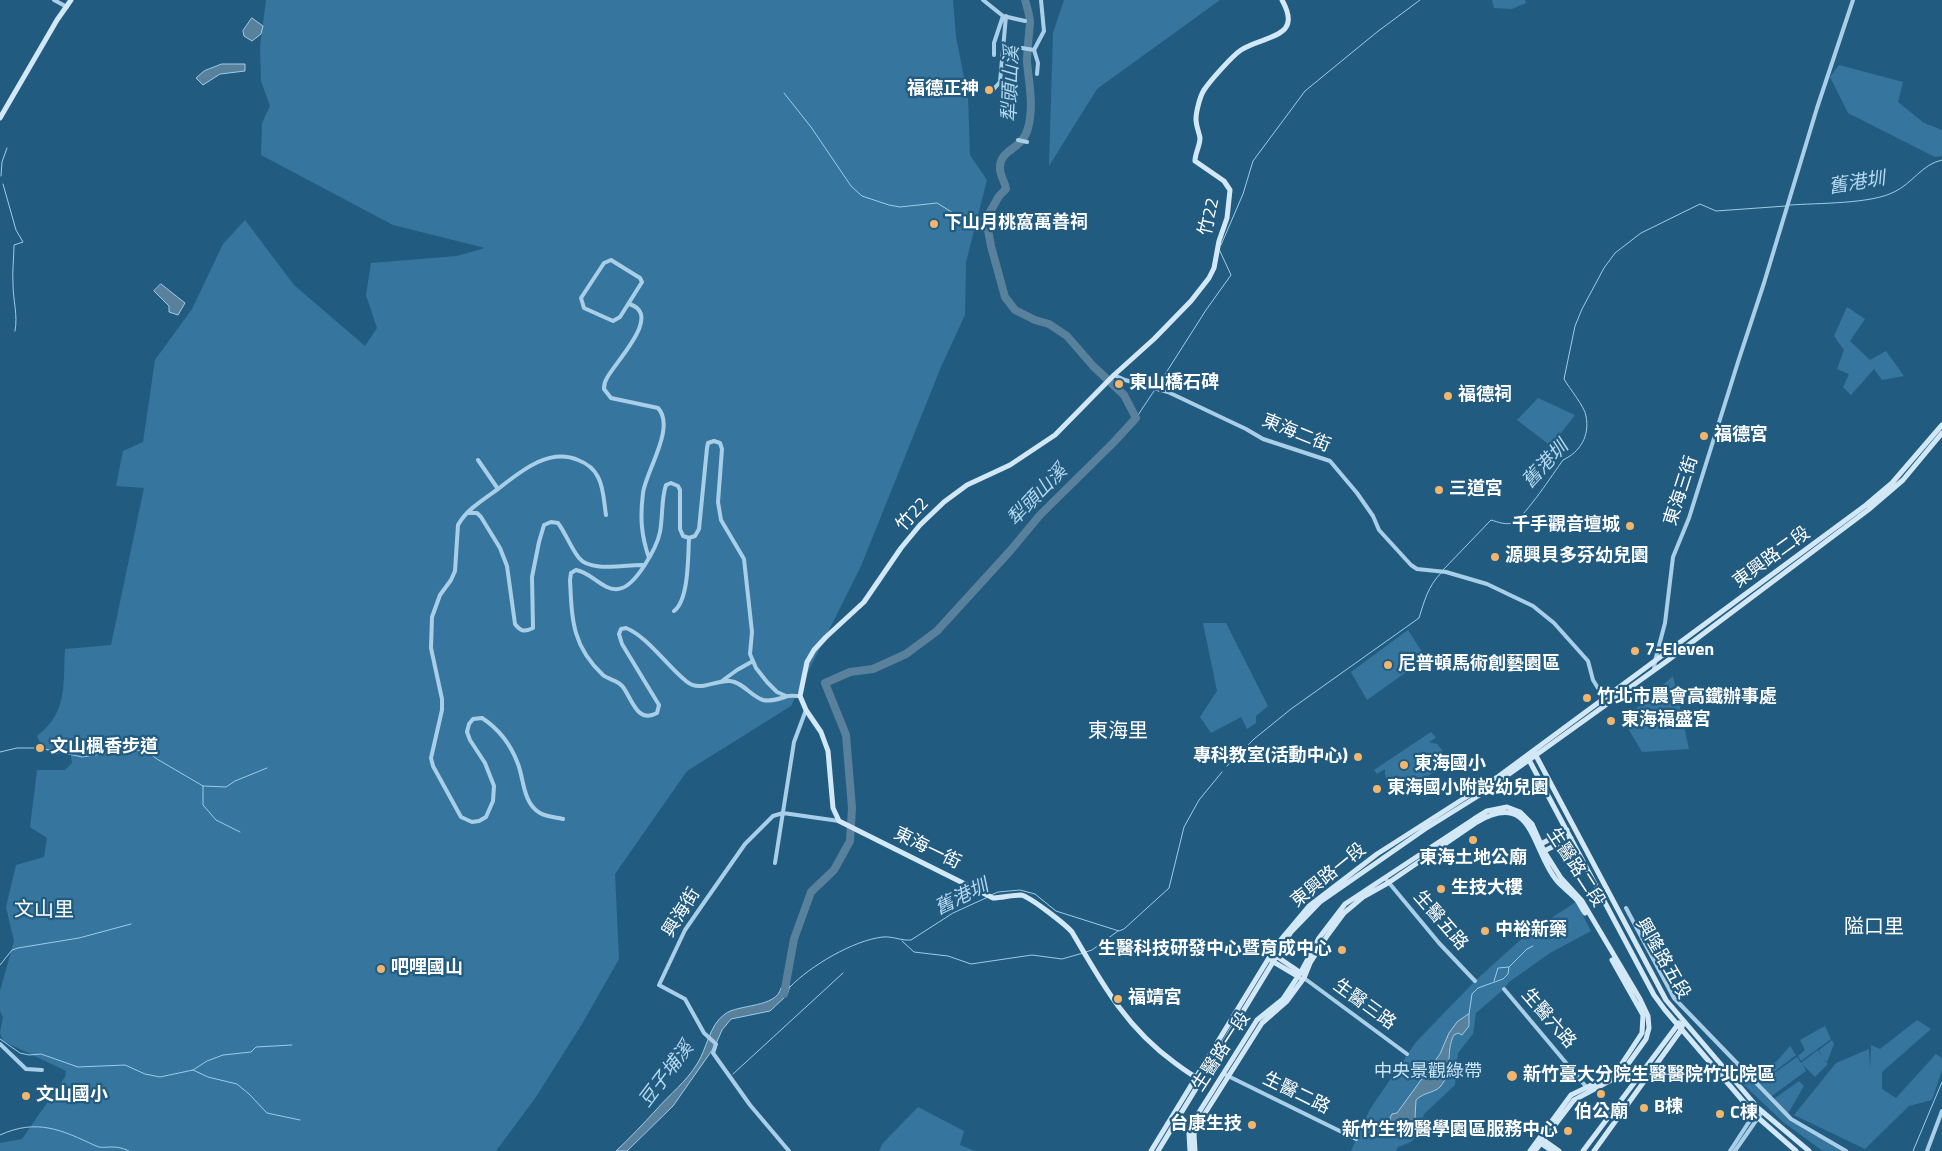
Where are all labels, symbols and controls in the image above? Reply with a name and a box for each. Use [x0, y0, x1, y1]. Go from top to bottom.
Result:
water label: 犁頭山溪 [999, 46, 1025, 122]
place label: 福德正神 [907, 79, 979, 101]
marker: 福德正神 [983, 84, 995, 96]
water label: 舊港圳 [1827, 168, 1887, 200]
street label: 竹22 [1195, 196, 1225, 238]
place label: 下山月桃窩萬善祠 [944, 213, 1088, 235]
marker: 下山月桃窩萬善祠 [928, 218, 940, 230]
place label: 東山橋石碑 [1129, 373, 1219, 395]
marker: 東山橋石碑 [1113, 378, 1125, 390]
place label: 福德祠 [1458, 385, 1512, 407]
marker: 福德祠 [1442, 390, 1454, 402]
street label: 東海二街 [1259, 411, 1333, 457]
place label: 福德宮 [1714, 425, 1768, 447]
marker: 福德宮 [1698, 430, 1710, 442]
water label: 舊港圳 [1518, 436, 1574, 494]
street label: 東海三街 [1661, 453, 1703, 529]
water label: 犁頭山溪 [1003, 461, 1073, 531]
place label: 三道宮 [1449, 479, 1503, 501]
marker: 三道宮 [1433, 484, 1445, 496]
street label: 竹22 [892, 494, 934, 536]
place label: 千手觀音壇城 [1512, 515, 1620, 537]
marker: 千手觀音壇城 [1624, 520, 1636, 532]
street label: 東興路二段 [1729, 523, 1815, 593]
place label: 源興貝多芬幼兒園 [1505, 546, 1649, 568]
marker: 源興貝多芬幼兒園 [1489, 551, 1501, 563]
place label: 7-Eleven [1645, 640, 1714, 662]
marker: 7-Eleven [1629, 645, 1641, 657]
place label: 尼普頓馬術創藝園區 [1398, 654, 1560, 676]
marker: 尼普頓馬術創藝園區 [1382, 659, 1394, 671]
place label: 竹北市農會高鐵辦事處 [1597, 687, 1777, 709]
marker: 竹北市農會高鐵辦事處 [1581, 692, 1593, 704]
place label: 東海福盛宮 [1621, 710, 1711, 732]
marker: 東海福盛宮 [1605, 715, 1617, 727]
district label: 東海里 [1088, 720, 1148, 744]
place label: 文山楓香步道 [50, 737, 158, 759]
marker: 文山楓香步道 [34, 742, 46, 754]
place label: 專科教室(活動中心) [1193, 746, 1348, 768]
marker: 專科教室(活動中心) [1352, 751, 1364, 763]
place label: 東海國小 [1414, 754, 1486, 776]
marker: 東海國小 [1398, 759, 1410, 771]
place label: 東海國小附設幼兒園 [1387, 778, 1549, 800]
marker: 東海國小附設幼兒園 [1371, 783, 1383, 795]
street label: 東海一街 [890, 824, 964, 874]
street label: 生醫路二段 [1541, 824, 1609, 912]
marker: 東海土地公廟 [1467, 834, 1479, 846]
street label: 東興路一段 [1287, 839, 1371, 913]
place label: 東海土地公廟 [1419, 848, 1527, 870]
water label: 舊港圳 [931, 875, 993, 921]
place label: 生技大樓 [1451, 878, 1523, 900]
marker: 生技大樓 [1435, 883, 1447, 895]
street label: 興海街 [659, 884, 705, 942]
street label: 生醫五路 [1408, 887, 1472, 955]
district label: 文山里 [14, 899, 74, 923]
street label: 興隆路五段 [1630, 915, 1694, 1003]
district label: 隘口里 [1844, 916, 1904, 940]
place label: 中裕新藥 [1495, 920, 1567, 942]
marker: 中裕新藥 [1479, 925, 1491, 937]
place label: 生醫科技研發中心暨育成中心 [1098, 939, 1332, 961]
marker: 生醫科技研發中心暨育成中心 [1336, 944, 1348, 956]
place label: 吧哩國山 [391, 958, 463, 980]
marker: 吧哩國山 [375, 963, 387, 975]
street label: 生醫三路 [1329, 975, 1399, 1035]
street label: 生醫六路 [1516, 985, 1580, 1053]
place label: 福靖宮 [1128, 988, 1182, 1010]
marker: 福靖宮 [1112, 993, 1124, 1005]
street label: 生醫路一段 [1188, 1008, 1256, 1096]
water label: 豆子埔溪 [635, 1038, 699, 1112]
park label: 中央景觀綠帶 [1374, 1062, 1482, 1084]
place label: 新竹臺大分院生醫醫院竹北院區 [1523, 1065, 1775, 1087]
street label: 生醫二路 [1259, 1069, 1333, 1119]
marker: 新竹臺大分院生醫醫院竹北院區 [1505, 1069, 1519, 1083]
place label: 文山國小 [36, 1085, 108, 1107]
marker: 伯公廟 [1595, 1088, 1607, 1100]
marker: 文山國小 [20, 1090, 32, 1102]
place label: B棟 [1654, 1097, 1683, 1119]
place label: 伯公廟 [1574, 1102, 1628, 1124]
marker: B棟 [1638, 1102, 1650, 1114]
place label: C棟 [1730, 1103, 1758, 1125]
marker: C棟 [1714, 1108, 1726, 1120]
place label: 台康生技 [1170, 1114, 1242, 1136]
marker: 台康生技 [1246, 1119, 1258, 1131]
place label: 新竹生物醫學園區服務中心 [1342, 1120, 1558, 1142]
marker: 新竹生物醫學園區服務中心 [1562, 1125, 1574, 1137]

